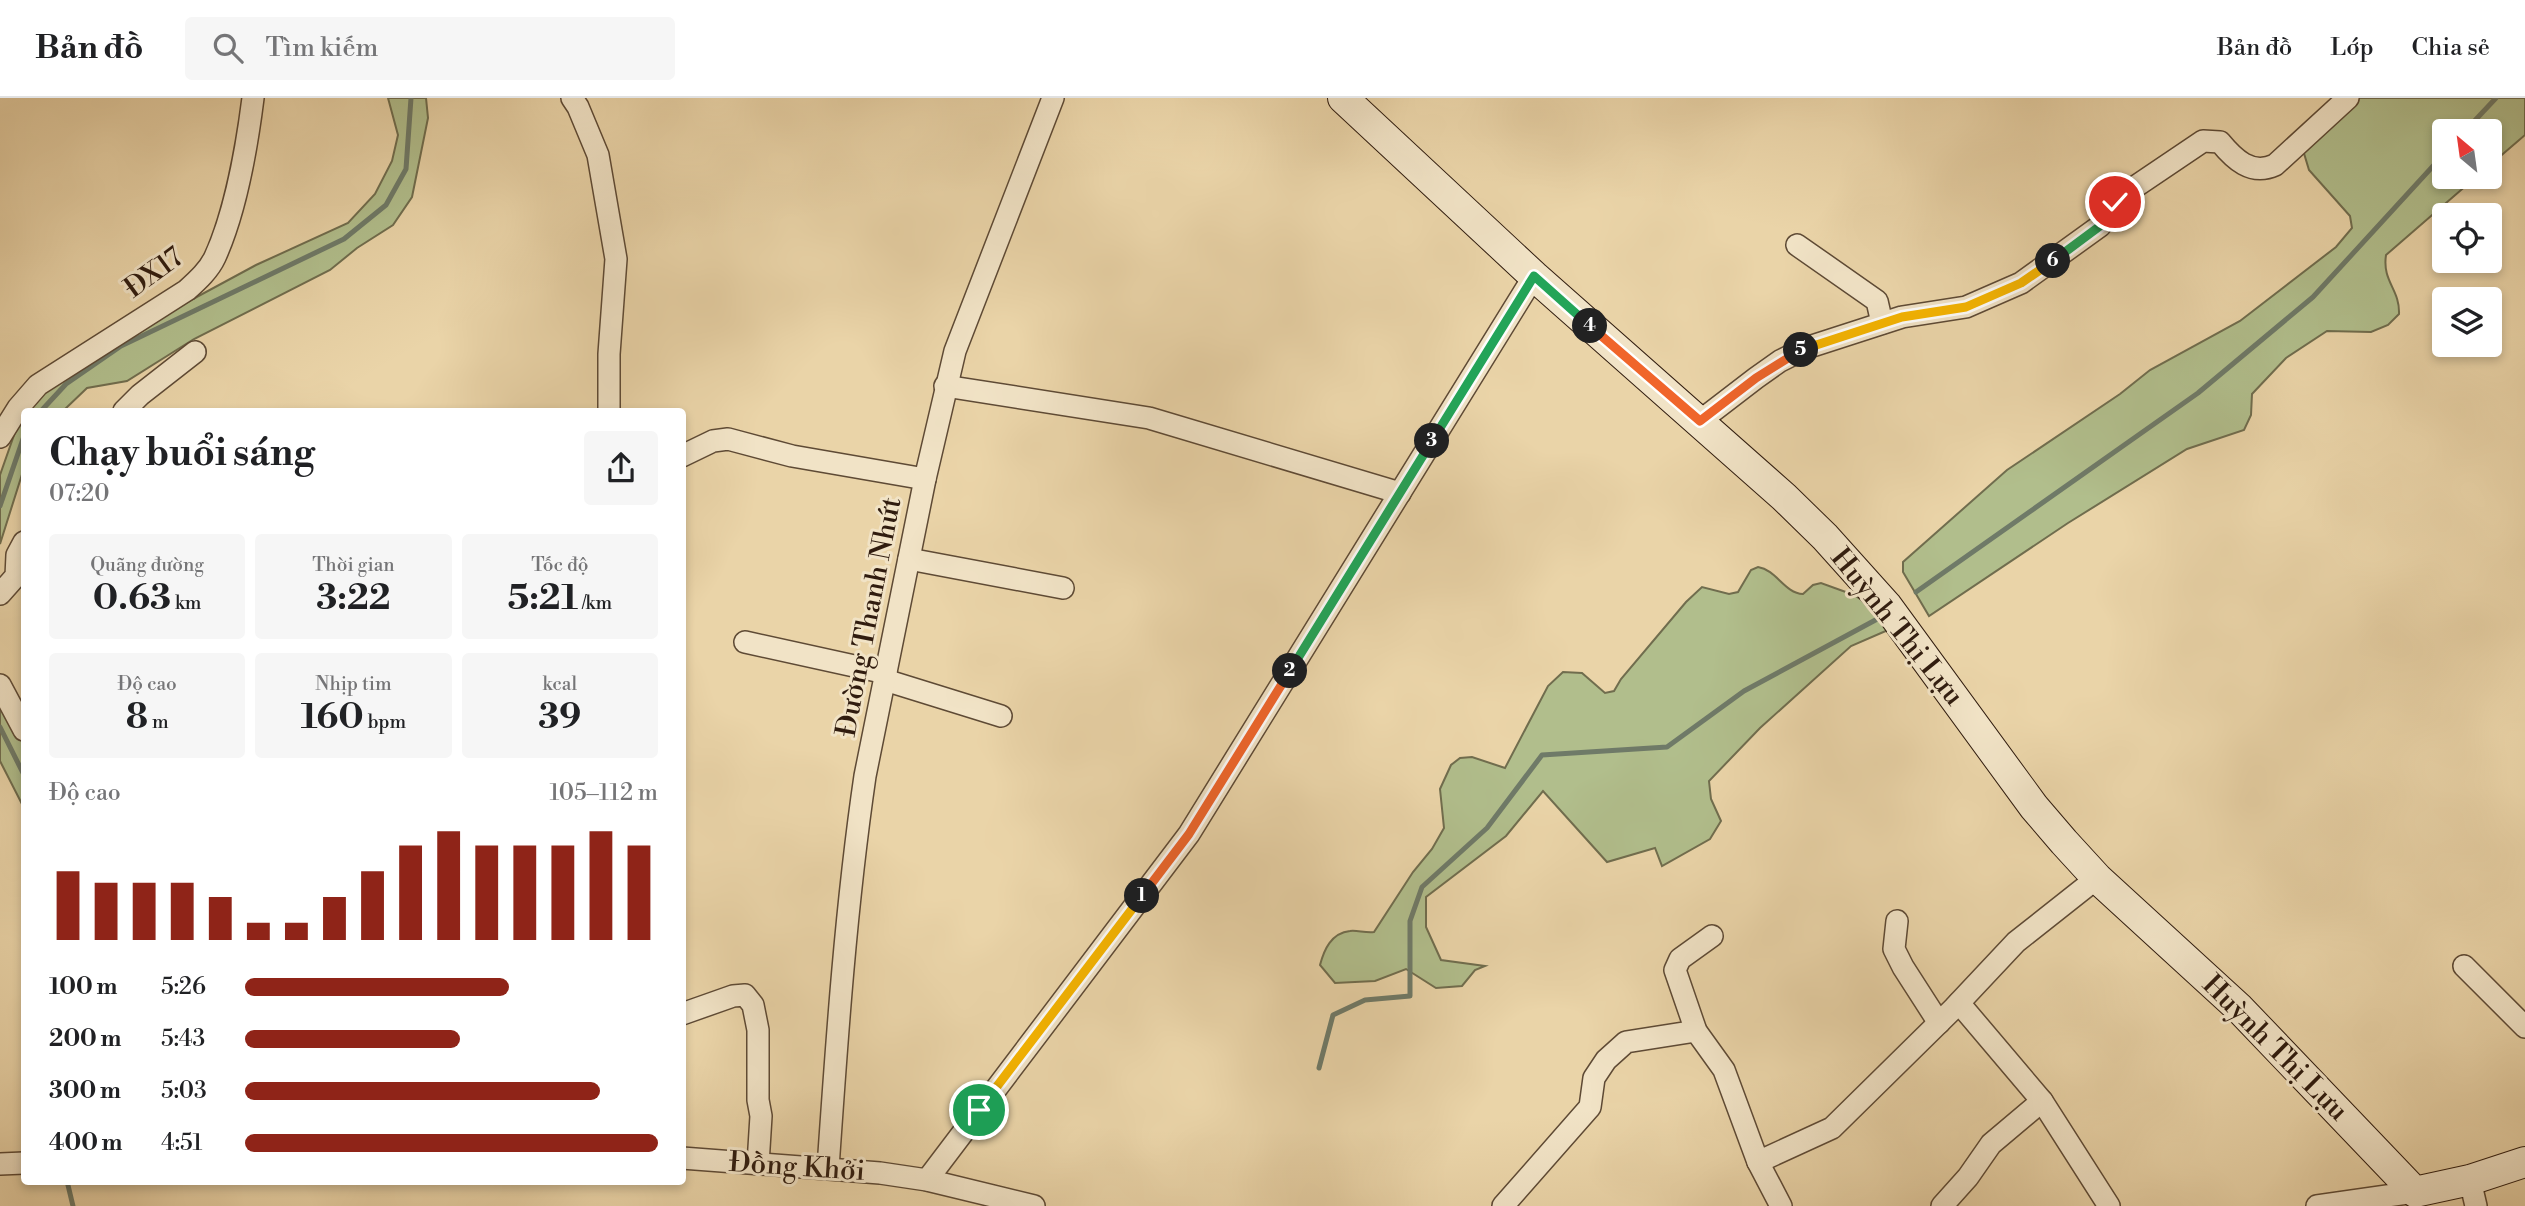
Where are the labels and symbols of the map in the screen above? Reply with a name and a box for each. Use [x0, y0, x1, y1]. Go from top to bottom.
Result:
north arrow [2432, 119, 2502, 189]
pin [2085, 172, 2145, 232]
street label: ĐX17 [118, 240, 190, 306]
pin: 6 [2036, 244, 2070, 278]
pin: 4 [1572, 308, 1608, 344]
pin: 5 [1784, 332, 1818, 368]
pin: 3 [1414, 424, 1450, 458]
street label: Đường Thanh Nhứt [829, 494, 909, 740]
street label: Huỳnh Thị Lựu [1823, 541, 1971, 713]
pin: 2 [1272, 654, 1308, 688]
pin: 1 [1124, 878, 1160, 914]
street label: Huỳnh Thị Lựu [2195, 968, 2355, 1128]
pin [949, 1080, 1009, 1140]
street label: Đồng Khởi [728, 1145, 866, 1189]

